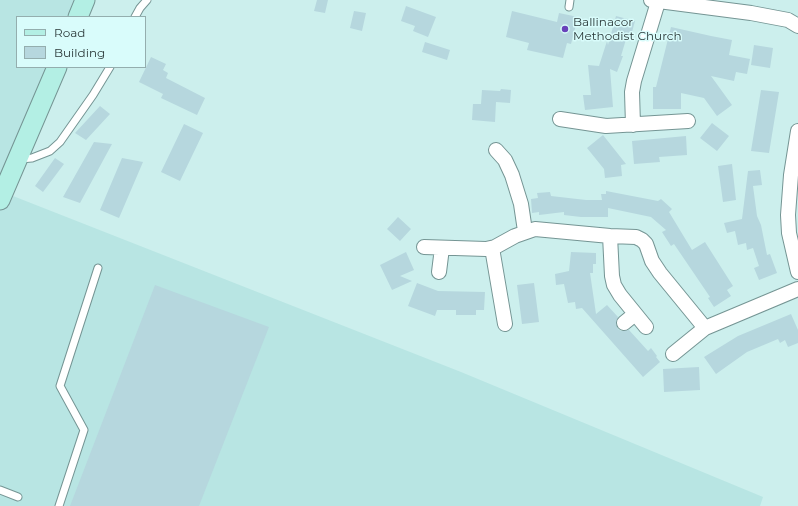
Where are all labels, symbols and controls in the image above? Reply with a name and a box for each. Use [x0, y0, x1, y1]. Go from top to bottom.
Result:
place label: Ballinacor Methodist Church [573, 15, 682, 43]
legend [16, 16, 146, 68]
marker: Ballinacor Methodist Church [560, 24, 570, 34]
text: Road [54, 25, 85, 40]
text: Building [54, 45, 105, 60]

